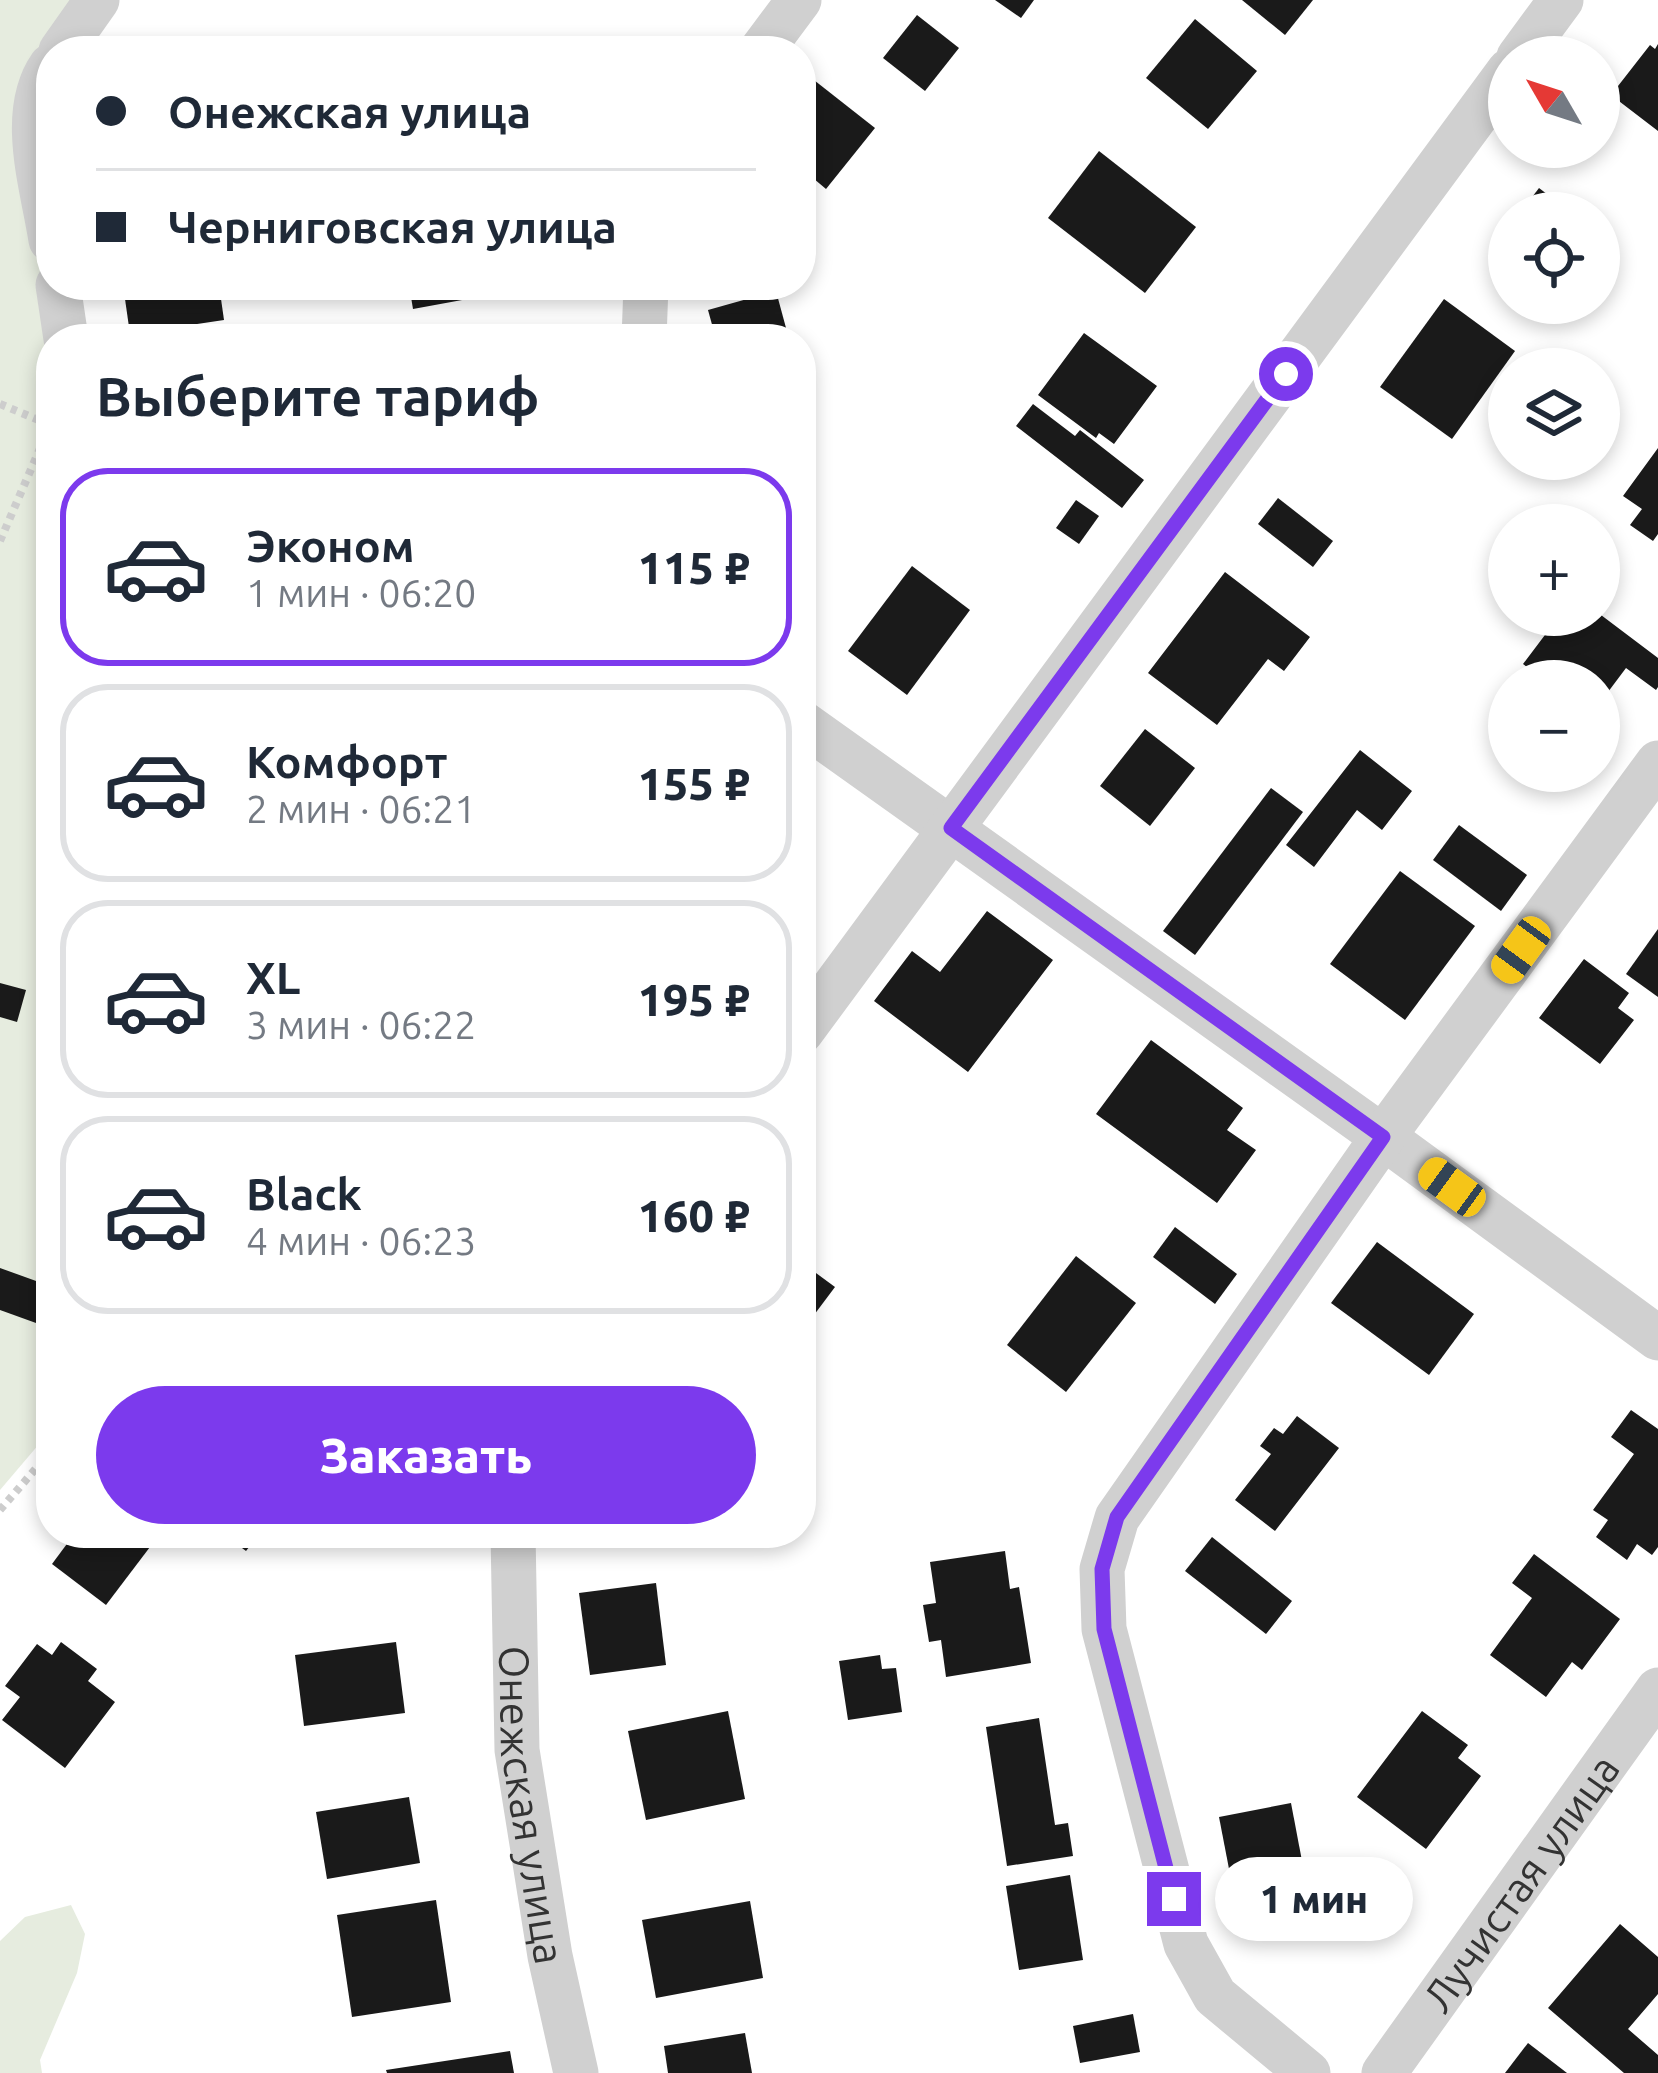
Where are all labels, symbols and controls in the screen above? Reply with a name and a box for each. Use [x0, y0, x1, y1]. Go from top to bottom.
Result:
north arrow [1488, 36, 1620, 168]
map controls [1488, 36, 1620, 792]
text: Онежская улица [168, 86, 531, 137]
button: locate [1488, 192, 1620, 324]
text: Черниговская улица [168, 201, 617, 252]
route start [1259, 347, 1313, 401]
button: layers [1488, 348, 1620, 480]
text: Выберите тариф [96, 366, 540, 426]
button: + [1488, 504, 1620, 636]
icon: car [102, 513, 210, 621]
text: Эконом [246, 520, 415, 571]
text: 115 ₽ [638, 542, 750, 593]
text: 1 мин · 06:20 [246, 571, 476, 614]
button: − [1488, 660, 1620, 792]
icon: car [102, 729, 210, 837]
text: Комфорт [246, 736, 448, 787]
text: 155 ₽ [638, 758, 750, 809]
text: 2 мин · 06:21 [246, 787, 476, 830]
car [1485, 910, 1557, 990]
icon: car [102, 945, 210, 1053]
text: XL [246, 952, 300, 1003]
text: 195 ₽ [638, 974, 750, 1025]
text: 3 мин · 06:22 [246, 1003, 476, 1046]
car [1412, 1151, 1492, 1223]
icon: car [102, 1161, 210, 1269]
text: Black [246, 1168, 362, 1219]
text: 160 ₽ [638, 1190, 750, 1241]
text: 4 мин · 06:23 [246, 1219, 476, 1262]
button: Заказать [96, 1386, 756, 1524]
street label: Онежская улица [492, 1645, 574, 1967]
street label: Лучистая улица [1413, 1745, 1628, 2020]
callout: 1 мин [1216, 1857, 1414, 1941]
route end [1147, 1872, 1201, 1926]
text: 1 мин [1260, 1877, 1368, 1920]

